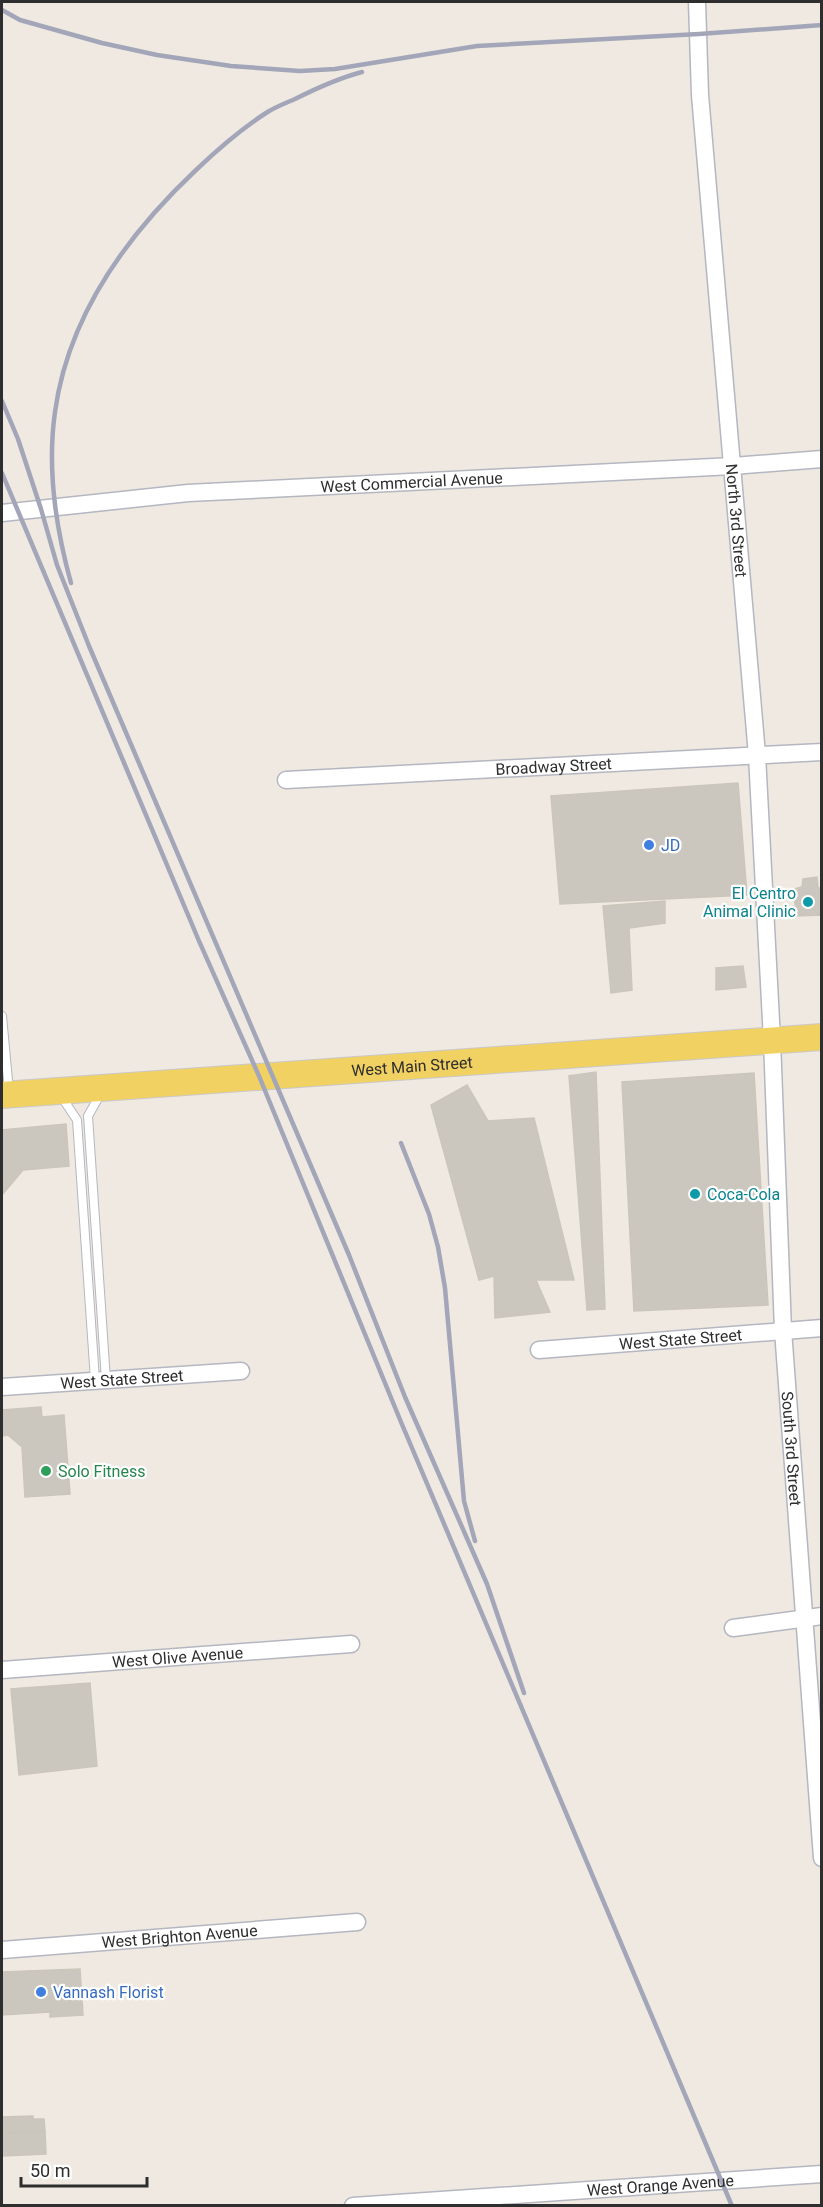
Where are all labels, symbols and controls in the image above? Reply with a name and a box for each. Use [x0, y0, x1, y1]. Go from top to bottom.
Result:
street label: North 3rd Street [722, 463, 751, 578]
street label: West Commercial Avenue [320, 468, 503, 496]
street label: Broadway Street [495, 754, 612, 779]
place label: JD [661, 836, 680, 855]
marker: JD [642, 838, 656, 852]
place label: El Centro Animal Clinic [703, 884, 796, 921]
marker: El Centro Animal Clinic [801, 895, 815, 909]
street label: West Main Street [351, 1053, 473, 1080]
place label: Coca-Cola [707, 1185, 780, 1204]
marker: Coca-Cola [688, 1187, 702, 1201]
street label: West State Street [618, 1325, 743, 1354]
street label: West State Street [60, 1366, 184, 1393]
street label: South 3rd Street [778, 1391, 805, 1507]
place label: Solo Fitness [58, 1462, 145, 1481]
marker: Solo Fitness [39, 1464, 53, 1478]
street label: West Olive Avenue [111, 1643, 244, 1672]
street label: West Brighton Avenue [101, 1921, 258, 1952]
place label: Vannash Florist [53, 1983, 164, 2002]
marker: Vannash Florist [34, 1985, 48, 1999]
scale bar [21, 2150, 147, 2188]
text: 50 m [30, 2160, 70, 2181]
street label: West Orange Avenue [586, 2171, 734, 2200]

